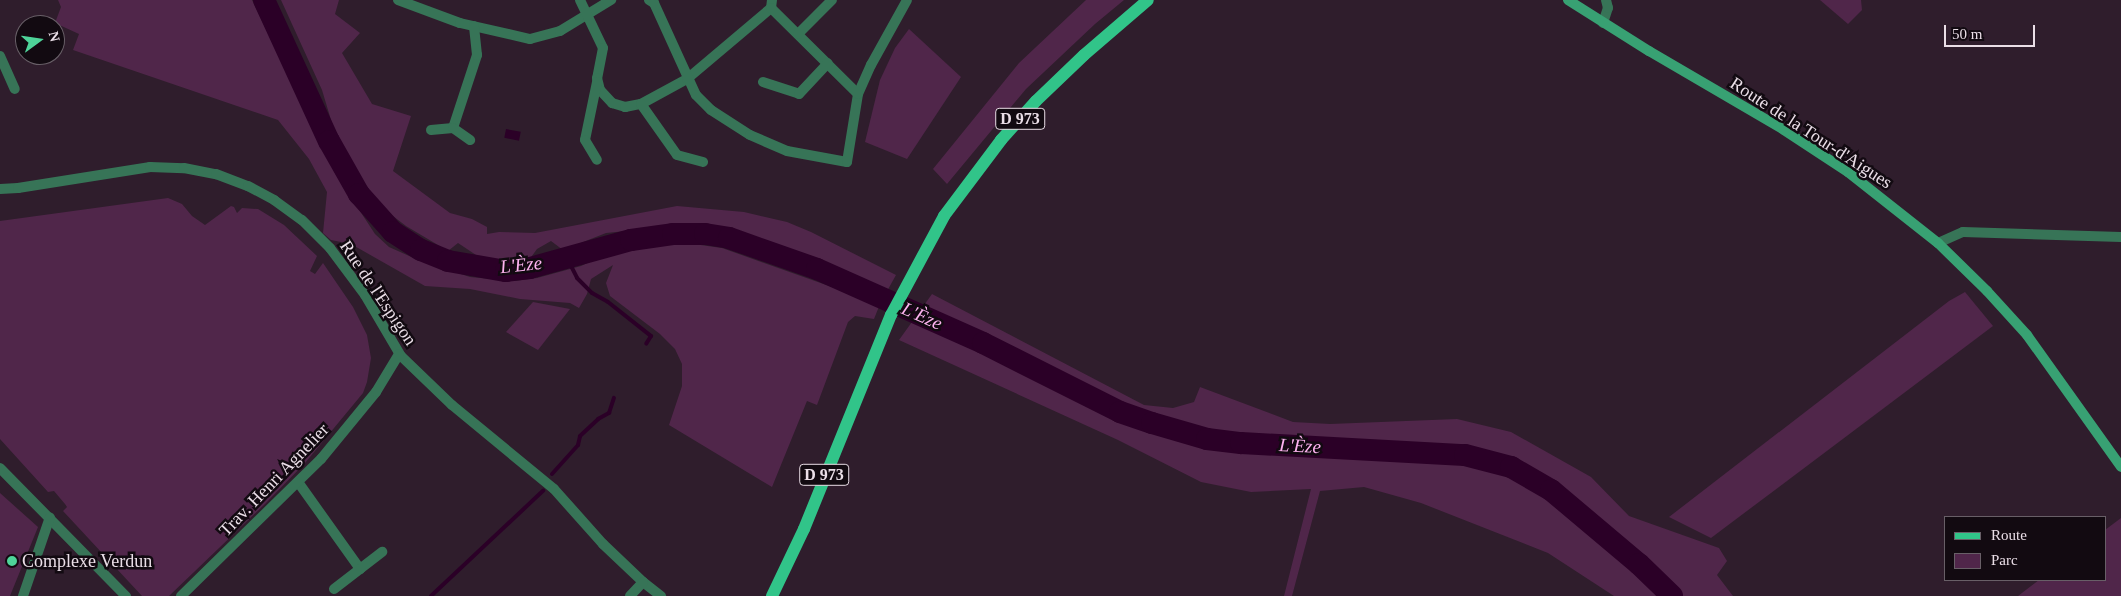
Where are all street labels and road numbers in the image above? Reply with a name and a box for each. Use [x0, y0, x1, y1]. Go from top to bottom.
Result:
street label: Route de la Tour-d'Aigues [1726, 72, 1896, 194]
road number: D 973 [995, 106, 1045, 132]
street label: Rue de l'Espigon [335, 236, 421, 350]
street label: Trav. Henri Agnelier [214, 419, 334, 541]
road number: D 973 [799, 462, 849, 488]

